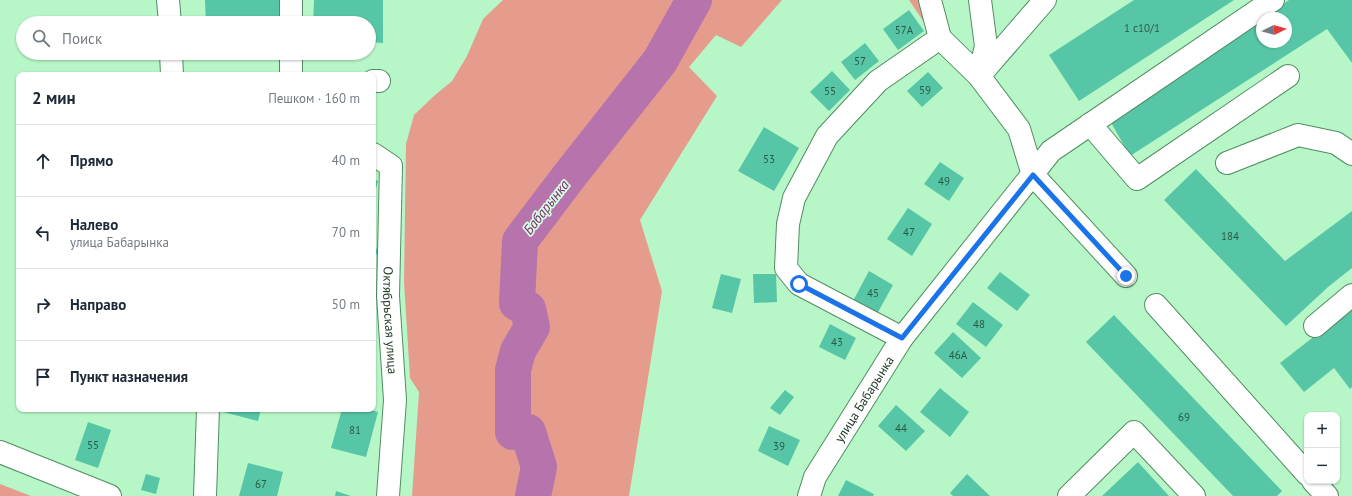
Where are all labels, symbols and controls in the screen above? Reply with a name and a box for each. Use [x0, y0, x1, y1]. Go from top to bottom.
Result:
north arrow [1256, 12, 1292, 48]
search box [16, 16, 376, 60]
house number: 1 с10/1 [1124, 21, 1160, 35]
house number: 57А [895, 23, 914, 37]
icon: search [30, 27, 52, 49]
text: Поиск [62, 29, 102, 48]
house number: 57 [854, 54, 866, 68]
house number: 59 [919, 83, 931, 97]
house number: 55 [824, 84, 836, 98]
text: 2 мин [32, 87, 76, 109]
text: Пешком · 160 m [268, 90, 360, 107]
icon: ahead [32, 150, 54, 172]
text: Прямо [70, 151, 113, 170]
text: 40 m [332, 152, 360, 169]
house number: 53 [763, 152, 775, 166]
house number: 49 [938, 174, 950, 188]
water label: Бабарынка [519, 176, 573, 238]
text: Налево [70, 215, 118, 234]
icon: left [32, 222, 54, 244]
text: 70 m [332, 224, 360, 241]
house number: 47 [903, 225, 915, 239]
house number: 184 [1221, 229, 1239, 243]
text: улица Бабарынка [70, 234, 169, 251]
street label: Октябрьская улица [379, 266, 402, 375]
route end [1117, 267, 1135, 285]
route start [790, 275, 808, 293]
house number: 45 [867, 286, 879, 300]
icon: right [32, 294, 54, 316]
text: Направо [70, 295, 126, 314]
text: 50 m [332, 296, 360, 313]
house number: 48 [973, 317, 985, 331]
house number: 43 [831, 335, 843, 349]
house number: 46А [949, 348, 968, 362]
street label: улица Бабарынка [830, 352, 897, 445]
icon: arrive [32, 366, 54, 388]
text: Пункт назначения [70, 367, 188, 386]
house number: 69 [1178, 410, 1190, 424]
map controls [1304, 412, 1340, 484]
button: + [1304, 412, 1340, 448]
house number: 44 [895, 421, 907, 435]
house number: 81 [349, 423, 361, 437]
house number: 55 [87, 438, 99, 452]
house number: 39 [773, 439, 785, 453]
button: − [1304, 448, 1340, 484]
house number: 67 [255, 477, 267, 491]

